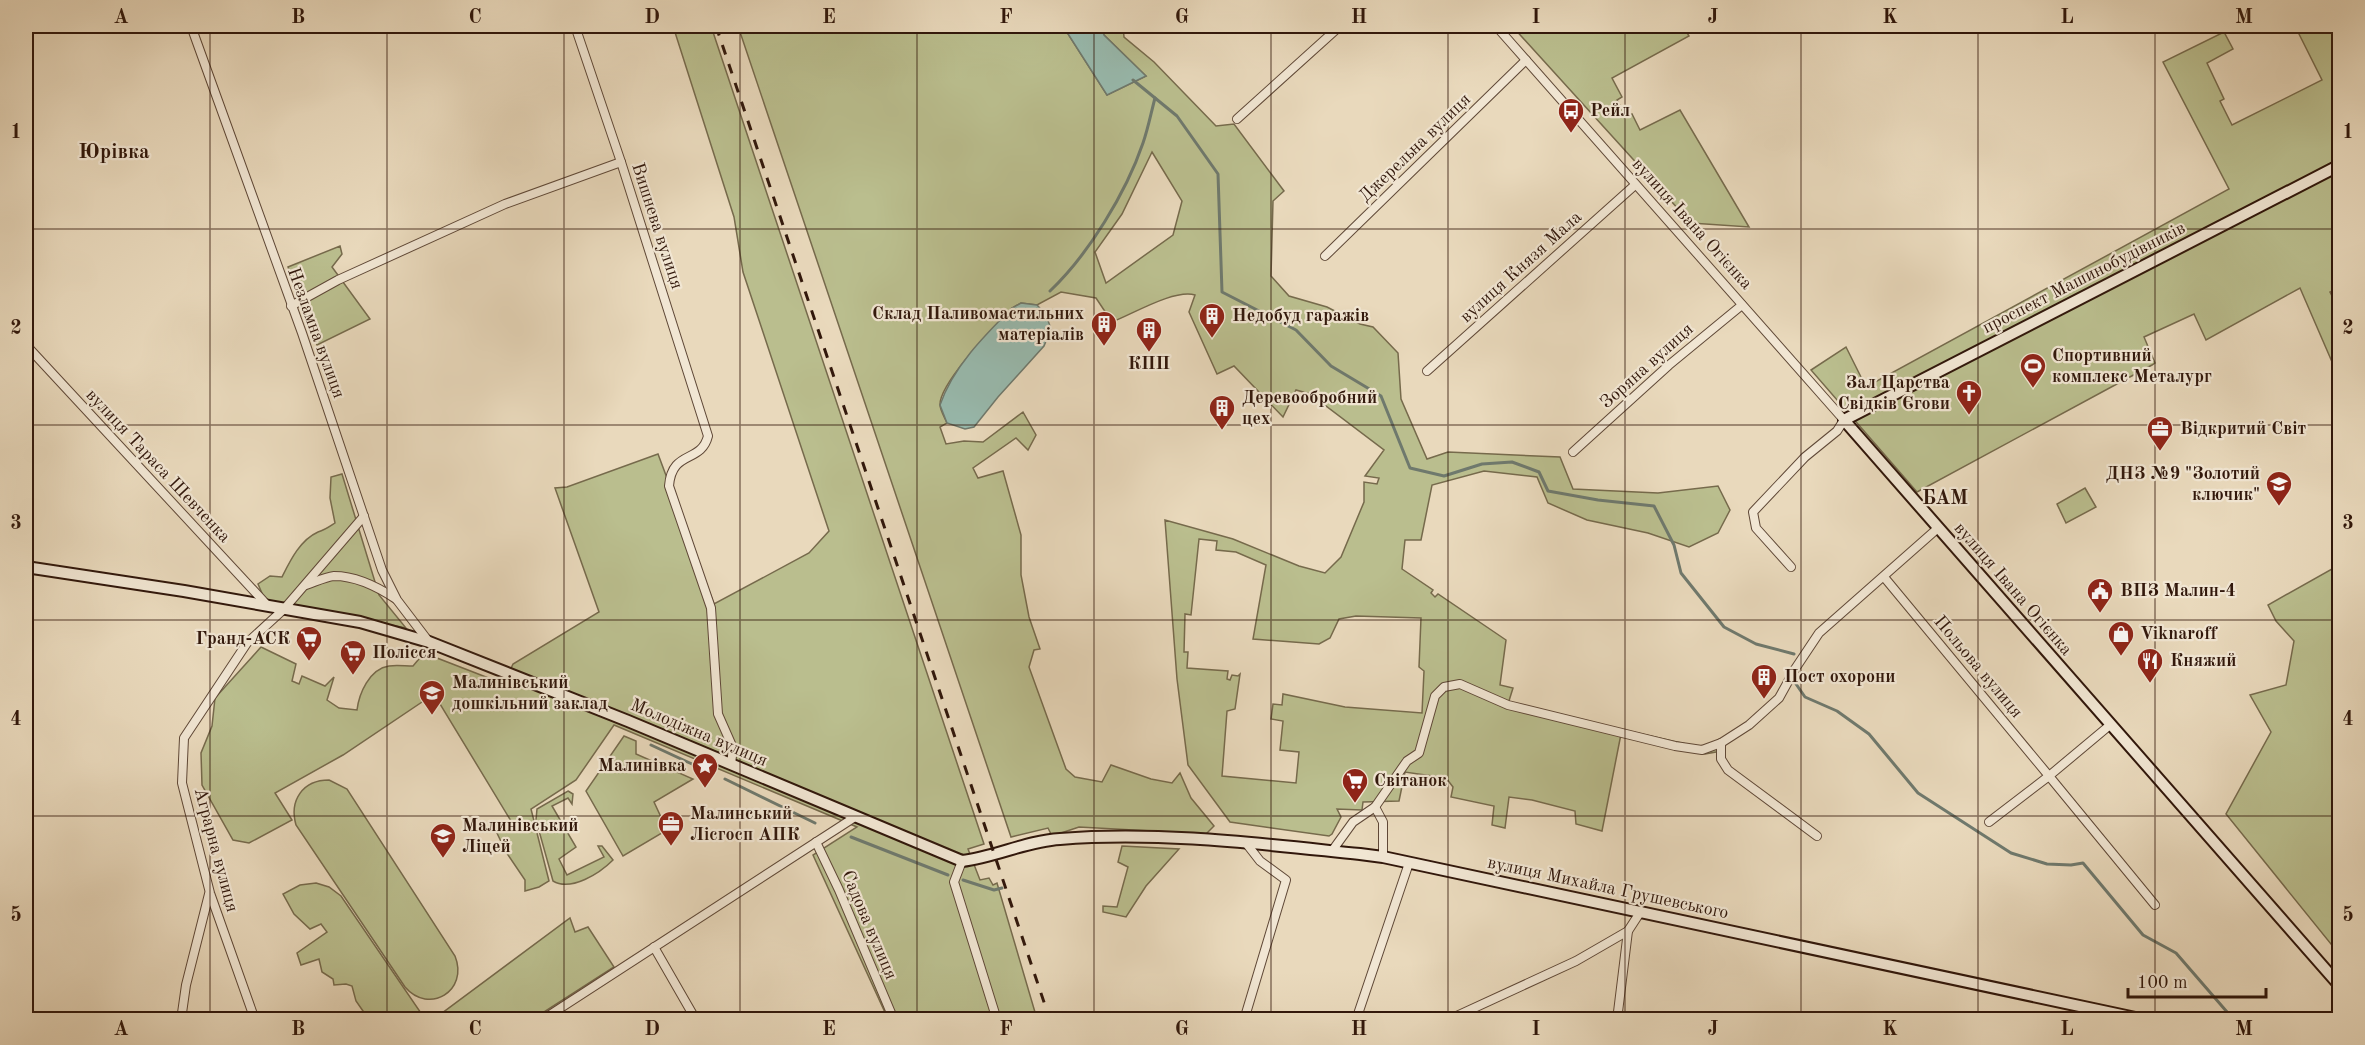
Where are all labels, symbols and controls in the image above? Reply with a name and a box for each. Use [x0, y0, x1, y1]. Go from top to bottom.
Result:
text: A [113, 8, 129, 28]
text: B [291, 8, 305, 28]
text: C [468, 8, 482, 28]
text: D [644, 8, 660, 28]
text: E [822, 8, 836, 28]
text: F [999, 8, 1013, 28]
text: G [1175, 8, 1189, 28]
text: H [1351, 8, 1367, 28]
text: I [1532, 8, 1540, 28]
text: J [1708, 8, 1719, 28]
text: K [1882, 8, 1898, 28]
text: L [2060, 8, 2074, 28]
text: M [2235, 8, 2253, 28]
street label: Джерельна вулиця [1356, 90, 1474, 206]
bus stop icon: Рейл [1556, 96, 1586, 134]
place label: Рейл [1590, 102, 1630, 120]
text: 1 [10, 123, 22, 143]
text: 1 [2342, 123, 2354, 143]
district label: Юрівка [78, 142, 150, 163]
street label: вулиця Івана Огієнка [1629, 155, 1756, 293]
street label: Вишнева вулиця [628, 161, 686, 291]
street label: вулиця Князя Мала [1457, 208, 1585, 326]
street label: проспект Машинобудівників [1980, 219, 2188, 337]
street label: Незламна вулиця [284, 265, 348, 401]
building icon: Недобуд гаражів [1197, 301, 1227, 339]
place label: Склад Паливомастильних матеріалів [872, 305, 1084, 344]
place label: Недобуд гаражів [1232, 307, 1369, 325]
building icon: Склад Паливомастильних матеріалів [1089, 309, 1119, 347]
building icon: КПП [1134, 315, 1164, 353]
text: 2 [10, 319, 22, 339]
text: 2 [2342, 319, 2354, 339]
street label: Зоряна вулиця [1597, 320, 1697, 412]
place label: Спортивний комплекс Металург [2052, 347, 2212, 386]
sports icon: Спортивний комплекс Металург [2018, 351, 2048, 389]
place label: КПП [1128, 355, 1170, 373]
place label: Зал Царства Свідків Єгови [1838, 374, 1950, 413]
church icon: Зал Царства Свідків Єгови [1954, 378, 1984, 416]
street label: вулиця Тараса Шевченка [82, 386, 234, 546]
place label: Деревообробний цех [1242, 389, 1377, 428]
building icon: Деревообробний цех [1207, 393, 1237, 431]
office icon: Відкритий Світ [2145, 414, 2175, 452]
place label: Відкритий Світ [2180, 420, 2307, 438]
place label: ДНЗ №9 "Золотий ключик" [2106, 465, 2260, 504]
school or university icon: ДНЗ №9 "Золотий ключик" [2264, 469, 2294, 507]
district label: БАМ [1922, 489, 1968, 509]
text: 3 [10, 514, 22, 534]
text: 3 [2342, 514, 2354, 534]
street label: вулиця Івана Огієнка [1951, 519, 2076, 659]
public building icon: ВПЗ Малин-4 [2085, 576, 2115, 614]
place label: ВПЗ Малин-4 [2120, 582, 2236, 600]
street label: Польова вулиця [1930, 612, 2026, 722]
shop icon: Viknaroff [2106, 619, 2136, 657]
supermarket icon: Гранд-АСК [294, 624, 324, 662]
place label: Viknaroff [2140, 625, 2218, 643]
place label: Гранд-АСК [195, 630, 290, 648]
supermarket icon: Полісся [338, 638, 368, 676]
place label: Полісся [372, 644, 436, 662]
restaurant icon: Княжий [2135, 646, 2165, 684]
place label: Княжий [2170, 652, 2237, 670]
building icon: Пост охорони [1749, 662, 1779, 700]
place label: Пост охорони [1784, 668, 1896, 686]
place label: Малинівський дошкільний заклад [452, 674, 608, 713]
school or university icon: Малинівський дошкільний заклад [417, 678, 447, 716]
street label: Молодіжна вулиця [628, 696, 770, 770]
text: 4 [10, 710, 22, 730]
text: 4 [2342, 710, 2354, 730]
place icon: Малинівка [690, 751, 720, 789]
place label: Малинівка [598, 757, 686, 775]
supermarket icon: Світанок [1340, 766, 1370, 804]
place label: Світанок [1374, 772, 1447, 790]
street label: Аграрна вулиця [191, 786, 241, 914]
place label: Малинський Лісгосп АПК [690, 805, 800, 844]
office icon: Малинський Лісгосп АПК [656, 809, 686, 847]
place label: Малинівський Ліцей [462, 817, 579, 856]
school or university icon: Малинівський Ліцей [428, 821, 458, 859]
street label: вулиця Михайла Грушевського [1486, 854, 1730, 922]
street label: Садова вулиця [838, 868, 900, 982]
text: 5 [10, 905, 22, 926]
text: 5 [2342, 905, 2354, 926]
scale bar [2128, 961, 2266, 999]
text: 100 m [2137, 974, 2188, 992]
text: A [113, 1020, 129, 1040]
text: B [291, 1020, 305, 1040]
text: C [468, 1020, 482, 1040]
text: D [644, 1020, 660, 1040]
text: E [822, 1020, 836, 1040]
text: F [999, 1020, 1013, 1040]
text: G [1175, 1020, 1189, 1040]
text: H [1351, 1020, 1367, 1040]
text: I [1532, 1020, 1540, 1040]
text: J [1708, 1020, 1719, 1040]
text: K [1882, 1020, 1898, 1040]
text: L [2060, 1020, 2074, 1040]
text: M [2235, 1020, 2253, 1040]

